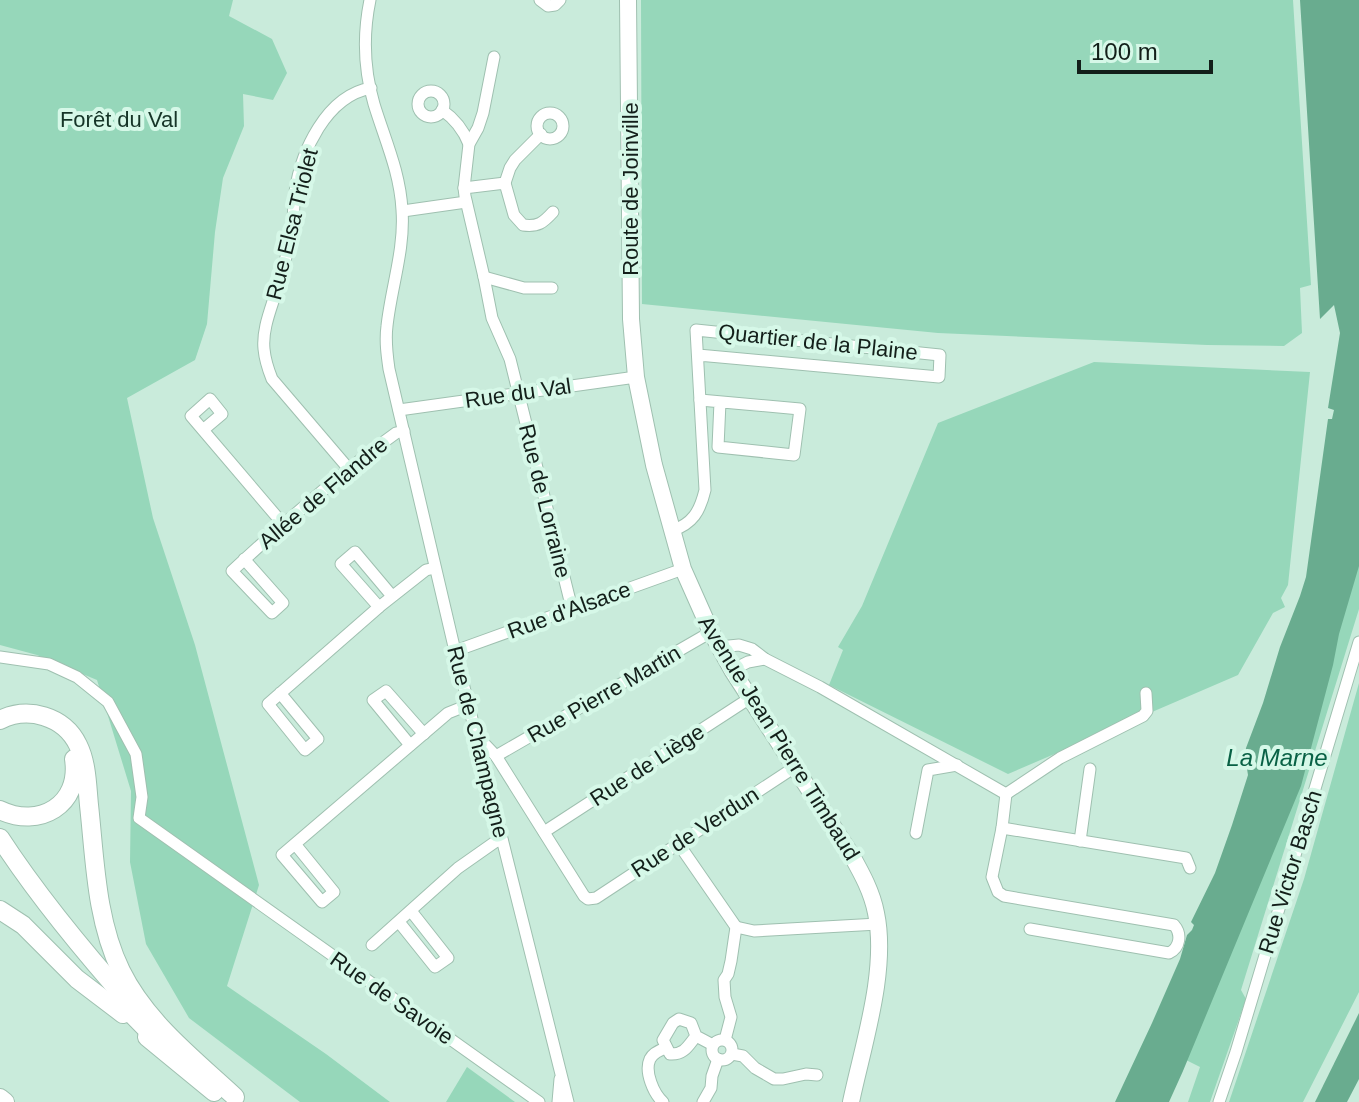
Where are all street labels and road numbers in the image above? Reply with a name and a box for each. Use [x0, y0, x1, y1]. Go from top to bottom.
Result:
street label: Route de Joinville [618, 102, 643, 276]
street label: Rue Elsa Triolet [261, 146, 323, 302]
street label: Quartier de la Plaine [717, 319, 919, 365]
street label: Rue du Val [463, 373, 573, 413]
street label: Rue de Lorraine [514, 421, 576, 581]
street label: Allée de Flandre [254, 432, 392, 554]
street label: Rue d'Alsace [504, 576, 634, 644]
street label: Avenue Jean Pierre Timbaud [693, 611, 865, 865]
street label: Rue Pierre Martin [523, 640, 685, 748]
street label: Rue de Champagne [442, 643, 514, 841]
street label: Rue de Liège [585, 719, 709, 811]
street label: Rue de Verdun [627, 782, 763, 882]
street label: Rue Victor Basch [1253, 787, 1327, 957]
street label: Rue de Savoie [326, 946, 458, 1050]

